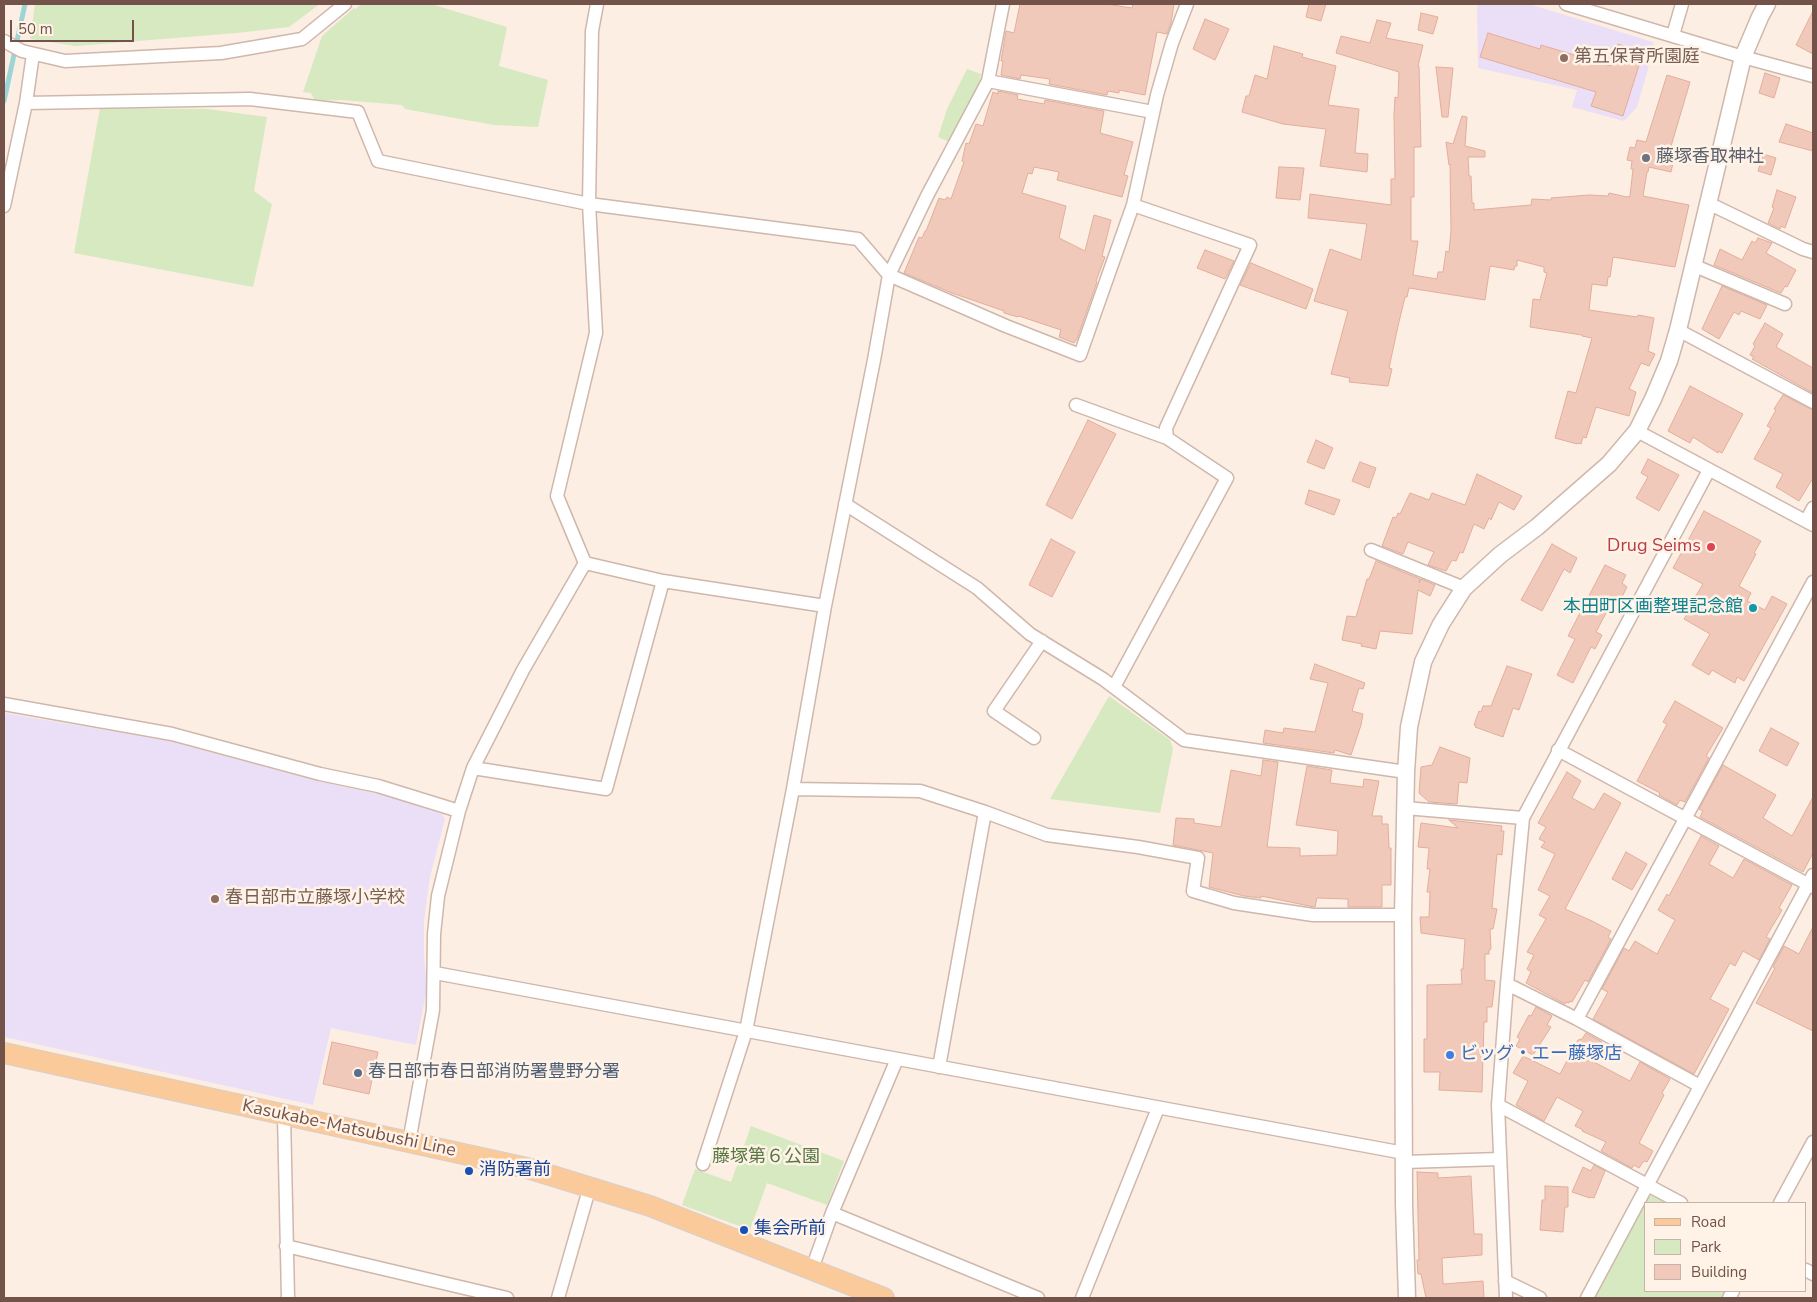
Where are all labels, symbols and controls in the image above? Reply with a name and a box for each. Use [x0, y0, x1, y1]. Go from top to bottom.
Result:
scale bar [12, 10, 136, 42]
text: 50 m [18, 19, 53, 39]
place label: 第五保育所園庭 [1574, 47, 1700, 69]
marker: 第五保育所園庭 [1558, 52, 1570, 64]
place label: 藤塚香取神社 [1656, 147, 1764, 169]
marker: 藤塚香取神社 [1640, 152, 1652, 164]
place label: Drug Seims [1607, 536, 1701, 558]
marker: Drug Seims [1705, 541, 1717, 553]
place label: 本田町区画整理記念館 [1563, 597, 1743, 619]
marker: 本田町区画整理記念館 [1747, 602, 1759, 614]
place label: 春日部市立藤塚小学校 [225, 888, 405, 910]
marker: 春日部市立藤塚小学校 [209, 893, 221, 905]
place label: ビッグ・エー藤塚店 [1460, 1044, 1622, 1066]
marker: ビッグ・エー藤塚店 [1444, 1049, 1456, 1061]
place label: 春日部市春日部消防署豊野分署 [368, 1062, 620, 1084]
marker: 春日部市春日部消防署豊野分署 [352, 1067, 364, 1079]
street label: Kasukabe-Matsubushi Line [240, 1096, 458, 1162]
park label: 藤塚第６公園 [712, 1147, 820, 1169]
place label: 消防署前 [479, 1160, 551, 1182]
marker: 消防署前 [463, 1165, 475, 1177]
legend [1644, 1202, 1807, 1292]
text: Road [1691, 1212, 1726, 1232]
place label: 集会所前 [754, 1219, 826, 1241]
marker: 集会所前 [738, 1224, 750, 1236]
text: Park [1691, 1237, 1721, 1257]
text: Building [1691, 1262, 1747, 1282]

